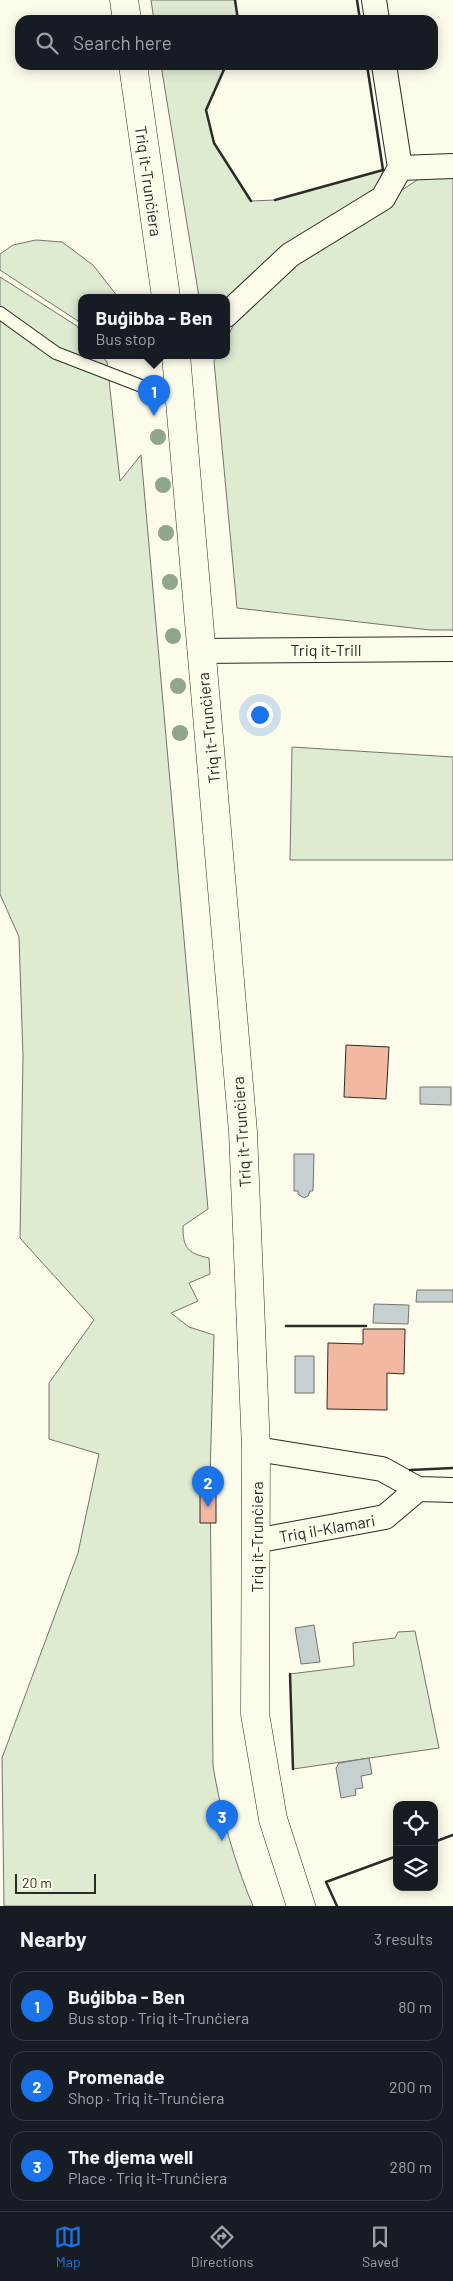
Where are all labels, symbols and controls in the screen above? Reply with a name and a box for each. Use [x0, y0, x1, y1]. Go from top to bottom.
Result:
search box [15, 15, 438, 70]
icon: search [33, 29, 61, 57]
text: Search here [73, 31, 172, 54]
street label: Triq it-Trunċiera [132, 125, 166, 237]
popup [78, 294, 230, 359]
text: Buġibba - Ben [96, 306, 212, 329]
text: Bus stop [96, 329, 156, 348]
pin: 1 [138, 375, 170, 416]
street label: Triq it-Trill [291, 640, 361, 659]
street label: Triq it-Trunċiera [193, 672, 223, 784]
your location [247, 702, 273, 728]
street label: Triq it-Trunċiera [228, 1076, 254, 1188]
pin: 2 [192, 1466, 224, 1507]
street label: Triq it-Trunċiera [247, 1481, 266, 1593]
street label: Triq il-Klamari [277, 1510, 377, 1546]
pin: 3 [206, 1800, 238, 1841]
map controls [393, 1801, 438, 1891]
button: locate [393, 1801, 438, 1846]
button: layers [393, 1846, 438, 1891]
scale bar [15, 1871, 96, 1894]
text: 20 m [22, 1874, 52, 1891]
text: Nearby [20, 1926, 86, 1951]
text: 3 results [374, 1929, 433, 1948]
text: Buġibba - Ben [68, 1985, 185, 2008]
text: 1 [34, 1997, 40, 2016]
text: 80 m [398, 1997, 432, 2016]
text: Bus stop · Triq it-Trunċiera [68, 2008, 249, 2027]
text: Promenade [68, 2065, 165, 2088]
text: 2 [33, 2077, 41, 2096]
text: 200 m [389, 2077, 432, 2096]
text: Shop · Triq it-Trunċiera [68, 2088, 225, 2107]
text: The djema well [68, 2145, 193, 2168]
text: 3 [33, 2157, 41, 2176]
text: 280 m [390, 2157, 432, 2176]
text: Place · Triq it-Trunċiera [68, 2168, 227, 2187]
tab: Map [54, 2223, 82, 2270]
tab: Directions [191, 2223, 253, 2270]
tab: Saved [362, 2223, 399, 2270]

